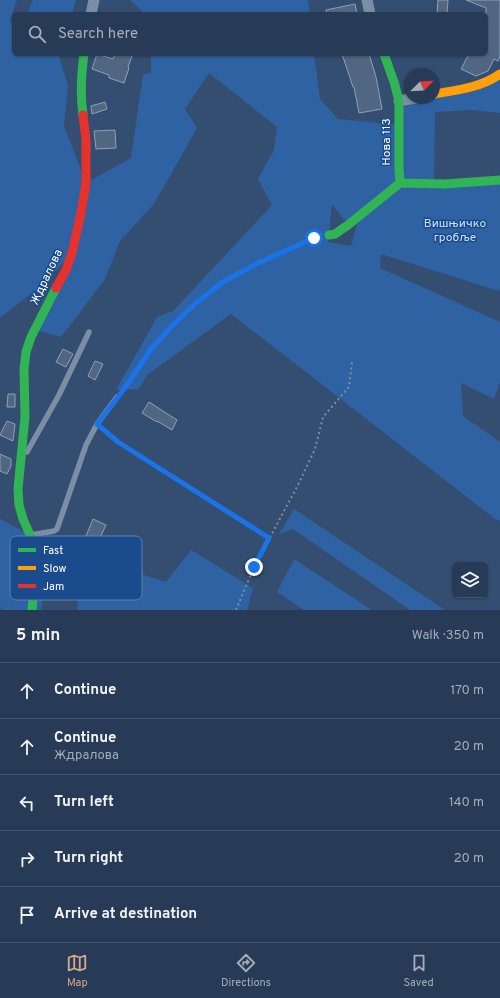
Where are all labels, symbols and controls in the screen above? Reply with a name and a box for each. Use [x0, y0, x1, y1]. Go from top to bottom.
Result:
search box [12, 12, 488, 56]
icon: search [26, 23, 48, 45]
text: Search here [58, 25, 138, 44]
north arrow [404, 68, 440, 104]
street label: Нова 113 [379, 118, 395, 166]
park label: Вишњичко гробље [424, 216, 486, 246]
route start [305, 229, 323, 247]
street label: Ждралова [27, 247, 67, 308]
legend [10, 536, 142, 600]
text: Fast [43, 544, 63, 558]
route end [245, 558, 263, 576]
text: Slow [43, 562, 66, 576]
map controls [452, 562, 488, 598]
button: layers [452, 562, 488, 598]
text: Jam [43, 580, 64, 594]
text: 5 min [16, 625, 60, 647]
text: Walk · 350 m [412, 628, 484, 644]
icon: ahead [16, 680, 38, 702]
text: Continue [54, 681, 116, 700]
text: 170 m [450, 683, 484, 699]
text: Continue [54, 729, 116, 748]
icon: ahead [16, 736, 38, 758]
text: 20 m [454, 739, 484, 755]
text: Ждралова [54, 748, 119, 764]
icon: left [16, 792, 38, 814]
text: Turn left [54, 793, 114, 812]
text: 140 m [449, 795, 484, 811]
icon: right [16, 848, 38, 870]
text: Turn right [54, 849, 123, 868]
text: 20 m [454, 851, 484, 867]
icon: arrive [16, 904, 38, 926]
text: Arrive at destination [54, 905, 197, 924]
tab: Map [66, 952, 88, 990]
tab: Directions [221, 952, 271, 990]
tab: Saved [403, 952, 434, 990]

